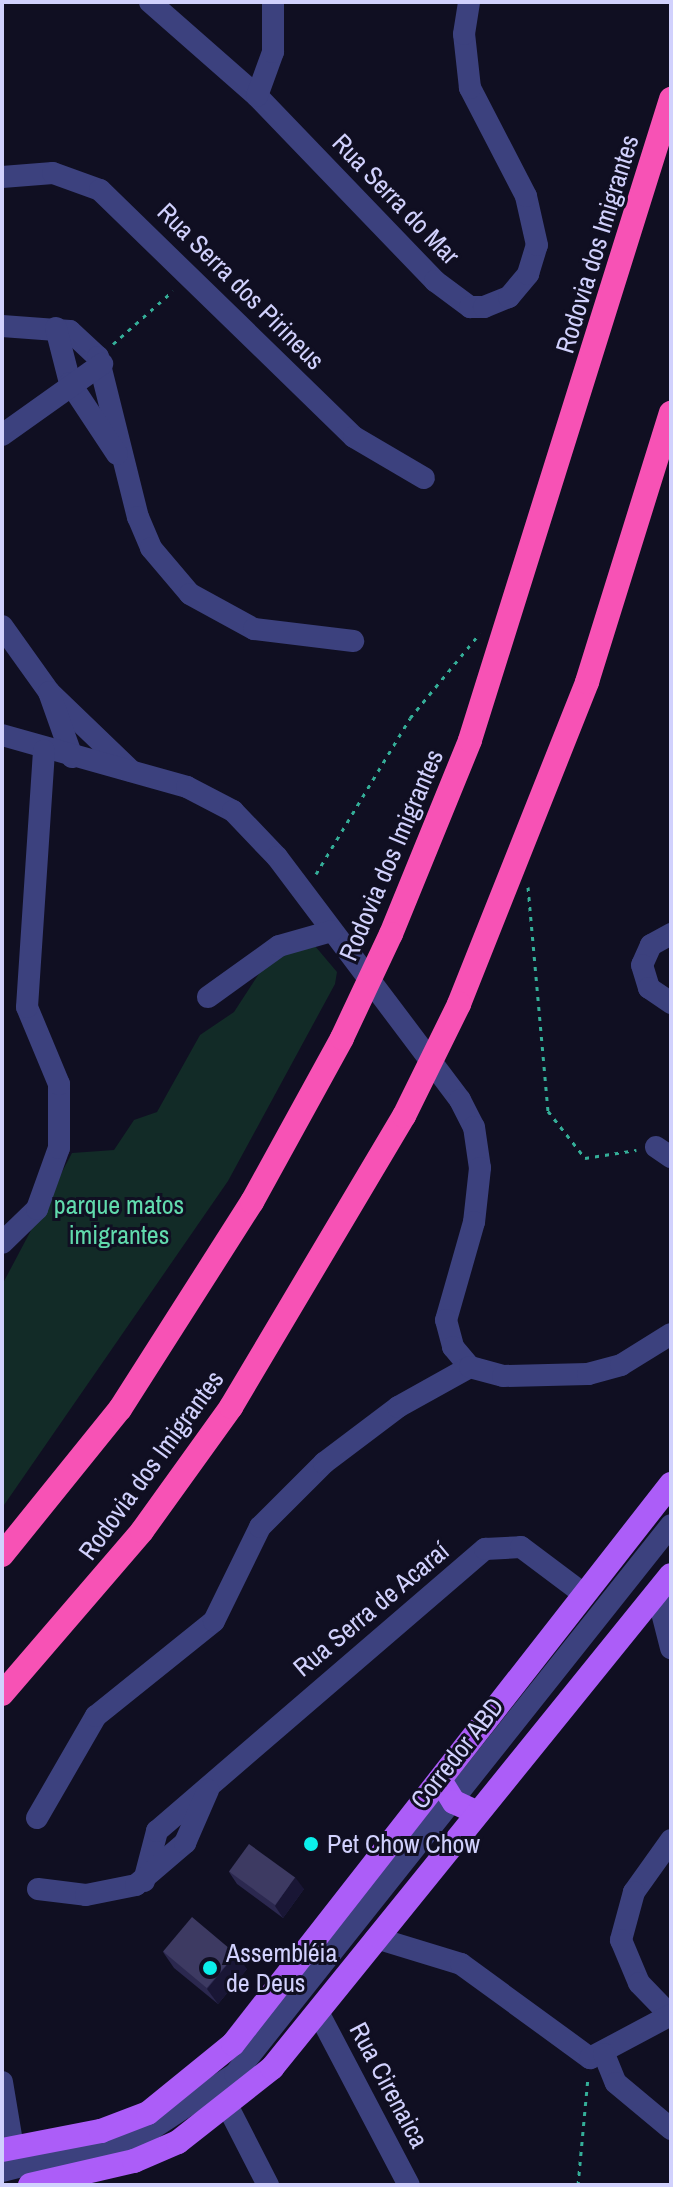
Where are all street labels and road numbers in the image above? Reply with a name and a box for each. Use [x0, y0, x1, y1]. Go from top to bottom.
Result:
street label: Rua Serra do Mar [326, 127, 466, 271]
street label: Rodovia dos Imigrantes [549, 131, 645, 357]
street label: Rua Serra dos Pirineus [151, 196, 331, 376]
street label: Rodovia dos Imigrantes [332, 745, 450, 965]
street label: Rodovia dos Imigrantes [72, 1364, 230, 1566]
street label: Rua Serra de Acaraí [287, 1535, 455, 1683]
street label: Corredor ABD [403, 1691, 511, 1815]
street label: Rua Cirenaica [343, 2017, 435, 2153]

